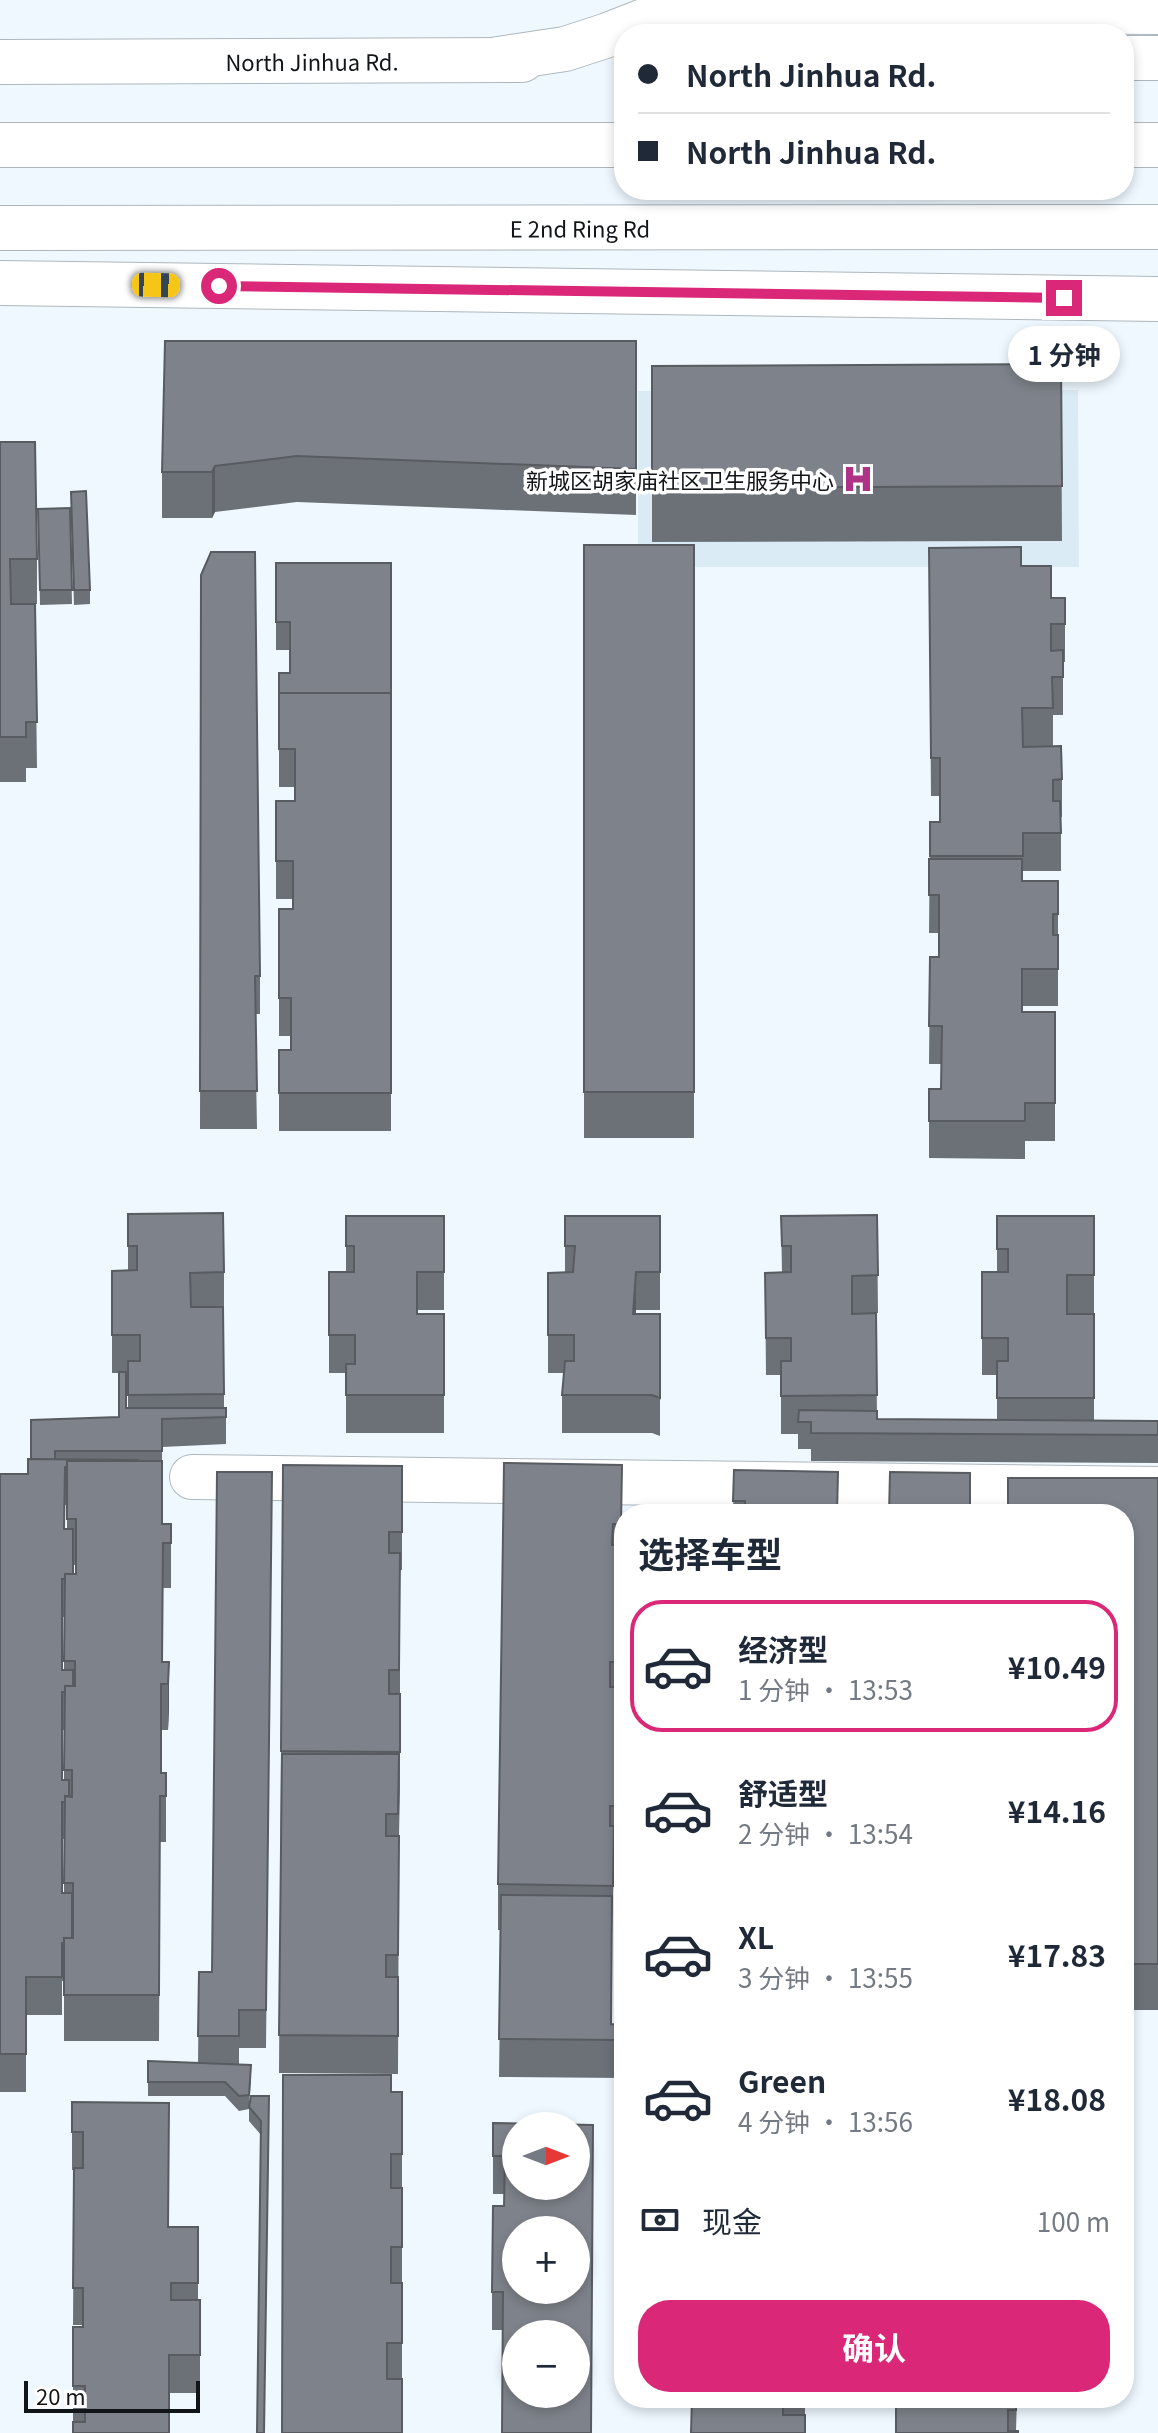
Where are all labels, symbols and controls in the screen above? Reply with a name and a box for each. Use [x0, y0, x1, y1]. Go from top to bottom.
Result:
street label: North Jinhua Rd. [225, 44, 399, 77]
text: North Jinhua Rd. [686, 52, 936, 96]
text: North Jinhua Rd. [686, 129, 936, 173]
street label: E 2nd Ring Rd [510, 211, 650, 244]
route start [201, 268, 237, 304]
car [132, 273, 180, 297]
route end [1046, 280, 1082, 316]
callout: 1 分钟 [1008, 326, 1120, 382]
text: 1 分钟 [1027, 335, 1101, 372]
hospital icon: 新城区胡家庙社区卫生服务中心 [841, 462, 875, 496]
place label: 新城区胡家庙社区卫生服务中心 [526, 463, 834, 495]
text: 选择车型 [638, 1526, 782, 1578]
text: 经济型 [738, 1626, 828, 1670]
icon: car [642, 1630, 714, 1702]
text: ¥10.49 [1008, 1644, 1106, 1688]
text: 1 分钟 · 13:53 [738, 1670, 913, 1707]
text: 舒适型 [738, 1770, 828, 1814]
icon: car [642, 1774, 714, 1846]
text: ¥14.16 [1008, 1788, 1106, 1832]
text: 2 分钟 · 13:54 [738, 1814, 913, 1851]
text: XL [738, 1914, 774, 1958]
icon: car [642, 1918, 714, 1990]
text: ¥17.83 [1008, 1932, 1106, 1976]
text: 3 分钟 · 13:55 [738, 1958, 913, 1995]
text: Green [738, 2058, 826, 2102]
icon: car [642, 2062, 714, 2134]
text: ¥18.08 [1008, 2076, 1106, 2120]
text: 4 分钟 · 13:56 [738, 2102, 913, 2139]
north arrow [502, 2112, 590, 2200]
map controls [502, 2112, 590, 2408]
icon: cash [638, 2198, 682, 2242]
text: 现金 [702, 2198, 762, 2242]
text: 100 m [1037, 2202, 1110, 2239]
button: + [502, 2216, 590, 2304]
button: 确认 [638, 2300, 1110, 2392]
button: − [502, 2320, 590, 2408]
scale bar [24, 2377, 200, 2413]
text: 20 m [36, 2379, 86, 2411]

